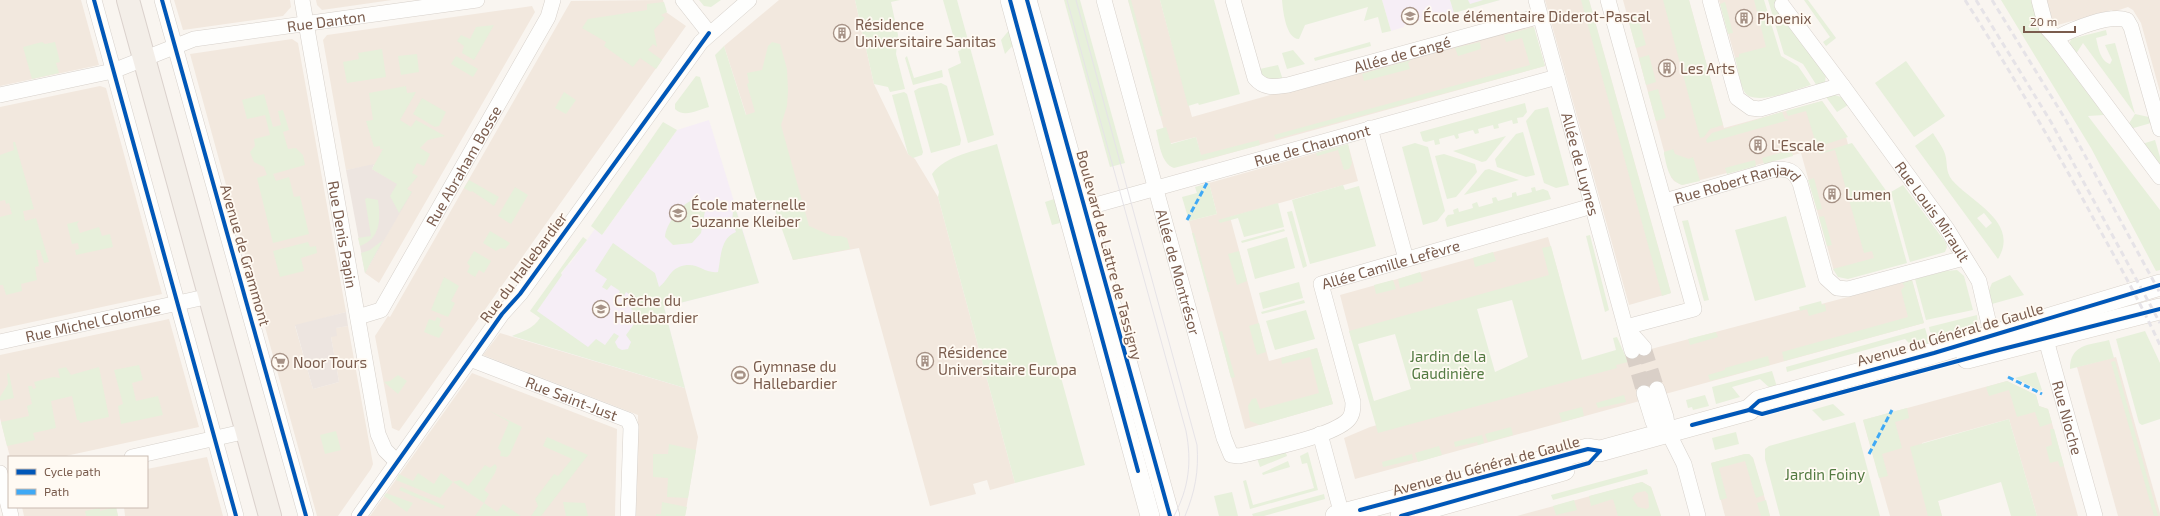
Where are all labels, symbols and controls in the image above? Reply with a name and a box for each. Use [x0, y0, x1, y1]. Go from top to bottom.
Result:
street label: Rue Danton [286, 6, 367, 35]
school or university icon: École élémentaire Diderot-Pascal [1400, 6, 1420, 26]
place label: École élémentaire Diderot-Pascal [1423, 7, 1651, 25]
building icon: Phoenix [1734, 8, 1754, 28]
scale bar [2024, 8, 2075, 34]
place label: Phoenix [1757, 9, 1812, 27]
text: 20 m [2030, 14, 2057, 28]
place label: Résidence Universitaire Sanitas [855, 15, 996, 50]
building icon: Résidence Universitaire Sanitas [832, 23, 852, 43]
street label: Allée de Cangé [1352, 32, 1452, 76]
building icon: Les Arts [1657, 58, 1677, 78]
place label: Les Arts [1680, 59, 1735, 77]
street label: Rue Abraham Bosse [422, 102, 505, 229]
street label: Allée de Luynes [1558, 110, 1604, 218]
street label: Rue de Chaumont [1252, 120, 1372, 170]
building icon: L'Escale [1748, 135, 1768, 155]
place label: L'Escale [1771, 136, 1825, 154]
street label: Boulevard de Lattre de Tassigny [1073, 148, 1147, 362]
street label: Rue Louis Mirault [1892, 158, 1974, 265]
street label: Rue Robert Ranjard [1672, 160, 1806, 207]
street label: Rue Denis Papin [325, 179, 361, 290]
street label: Avenue de Grammont [217, 182, 275, 328]
building icon: Lumen [1822, 184, 1842, 204]
place label: Lumen [1845, 185, 1891, 203]
place label: École maternelle Suzanne Kleiber [691, 195, 806, 230]
school or university icon: École maternelle Suzanne Kleiber [668, 203, 688, 223]
street label: Allée de Montrésor [1153, 207, 1204, 337]
street label: Rue du Hallebardier [476, 208, 570, 326]
street label: Allée Camille Lefèvre [1319, 236, 1462, 292]
place label: Crèche du Hallebardier [614, 291, 698, 326]
street label: Rue Michel Colombe [24, 298, 162, 345]
school or university icon: Crèche du Hallebardier [591, 299, 611, 319]
street label: Avenue du Général de Gaulle [1855, 299, 2045, 369]
place label: Résidence Universitaire Europa [938, 343, 1077, 378]
park label: Jardin de la Gaudinière [1410, 347, 1486, 382]
building icon: Résidence Universitaire Europa [915, 351, 935, 371]
supermarket icon: Noor Tours [270, 352, 290, 372]
place label: Noor Tours [293, 353, 367, 371]
place label: Gymnase du Hallebardier [753, 357, 837, 392]
sports icon: Gymnase du Hallebardier [730, 365, 750, 385]
street label: Rue Saint-Just [523, 372, 621, 424]
street label: Rue Nioche [2049, 379, 2087, 457]
street label: Avenue du Général de Gaulle [1390, 431, 1582, 499]
legend [8, 456, 148, 508]
text: Cycle path [44, 464, 101, 478]
park label: Jardin Foiny [1785, 465, 1865, 483]
text: Path [44, 484, 69, 498]

